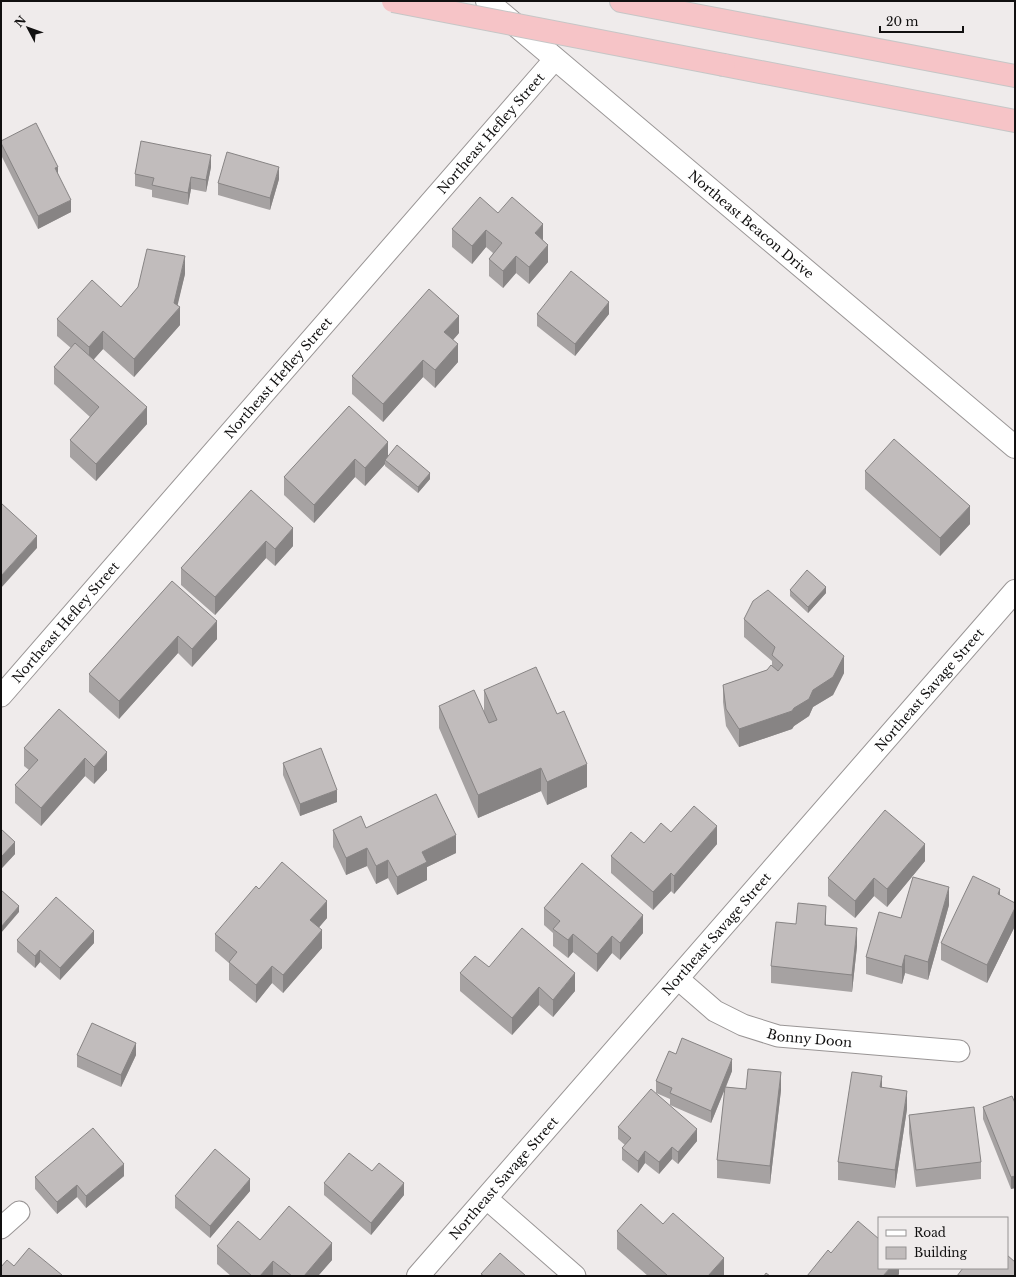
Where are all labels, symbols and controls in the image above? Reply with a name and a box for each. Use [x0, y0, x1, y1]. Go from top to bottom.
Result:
north arrow [8, 8, 48, 48]
scale bar [880, 8, 963, 34]
text: N [12, 12, 30, 30]
text: 20 m [886, 14, 918, 29]
street label: Northeast Hefley Street [433, 69, 548, 197]
street label: Northeast Beacon Drive [685, 166, 818, 282]
street label: Northeast Hefley Street [221, 313, 335, 442]
street label: Northeast Hefley Street [8, 558, 123, 686]
street label: Northeast Savage Street [871, 624, 987, 754]
street label: Northeast Savage Street [658, 869, 775, 999]
street label: Bonny Doon [765, 1025, 853, 1051]
street label: Northeast Savage Street [445, 1113, 562, 1243]
legend [878, 1217, 1008, 1269]
text: Road [914, 1225, 946, 1240]
text: Building [914, 1245, 968, 1260]

